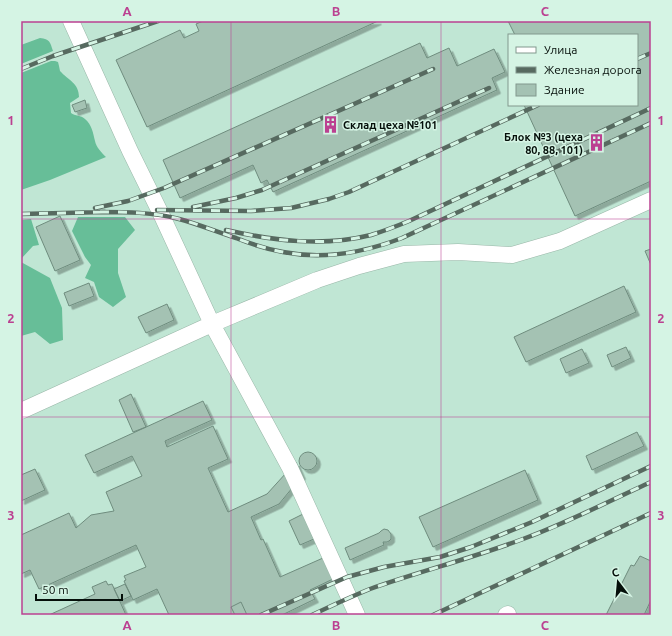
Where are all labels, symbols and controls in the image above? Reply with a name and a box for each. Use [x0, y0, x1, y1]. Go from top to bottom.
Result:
text: A [122, 4, 132, 18]
text: B [332, 4, 341, 18]
text: C [541, 4, 550, 18]
legend [508, 34, 638, 106]
text: Улица [544, 43, 577, 56]
text: Железная дорога [544, 63, 642, 76]
text: Здание [544, 83, 585, 96]
text: 1 [7, 113, 15, 127]
text: 1 [657, 113, 665, 127]
building icon: Склад цеха №101 [320, 115, 340, 135]
place label: Склад цеха №101 [343, 119, 438, 131]
place label: Блок №3 (цеха 80, 88, 101) [504, 131, 583, 157]
building icon: Блок №3 (цеха 80, 88, 101) [586, 133, 606, 153]
text: 2 [7, 311, 15, 325]
text: 2 [657, 311, 665, 325]
text: 3 [7, 508, 15, 522]
text: 3 [657, 508, 665, 522]
north arrow [598, 562, 638, 602]
text: С [610, 566, 620, 579]
scale bar [36, 576, 122, 602]
text: 50 m [42, 583, 69, 596]
text: A [122, 618, 132, 632]
text: B [332, 618, 341, 632]
text: C [541, 618, 550, 632]

